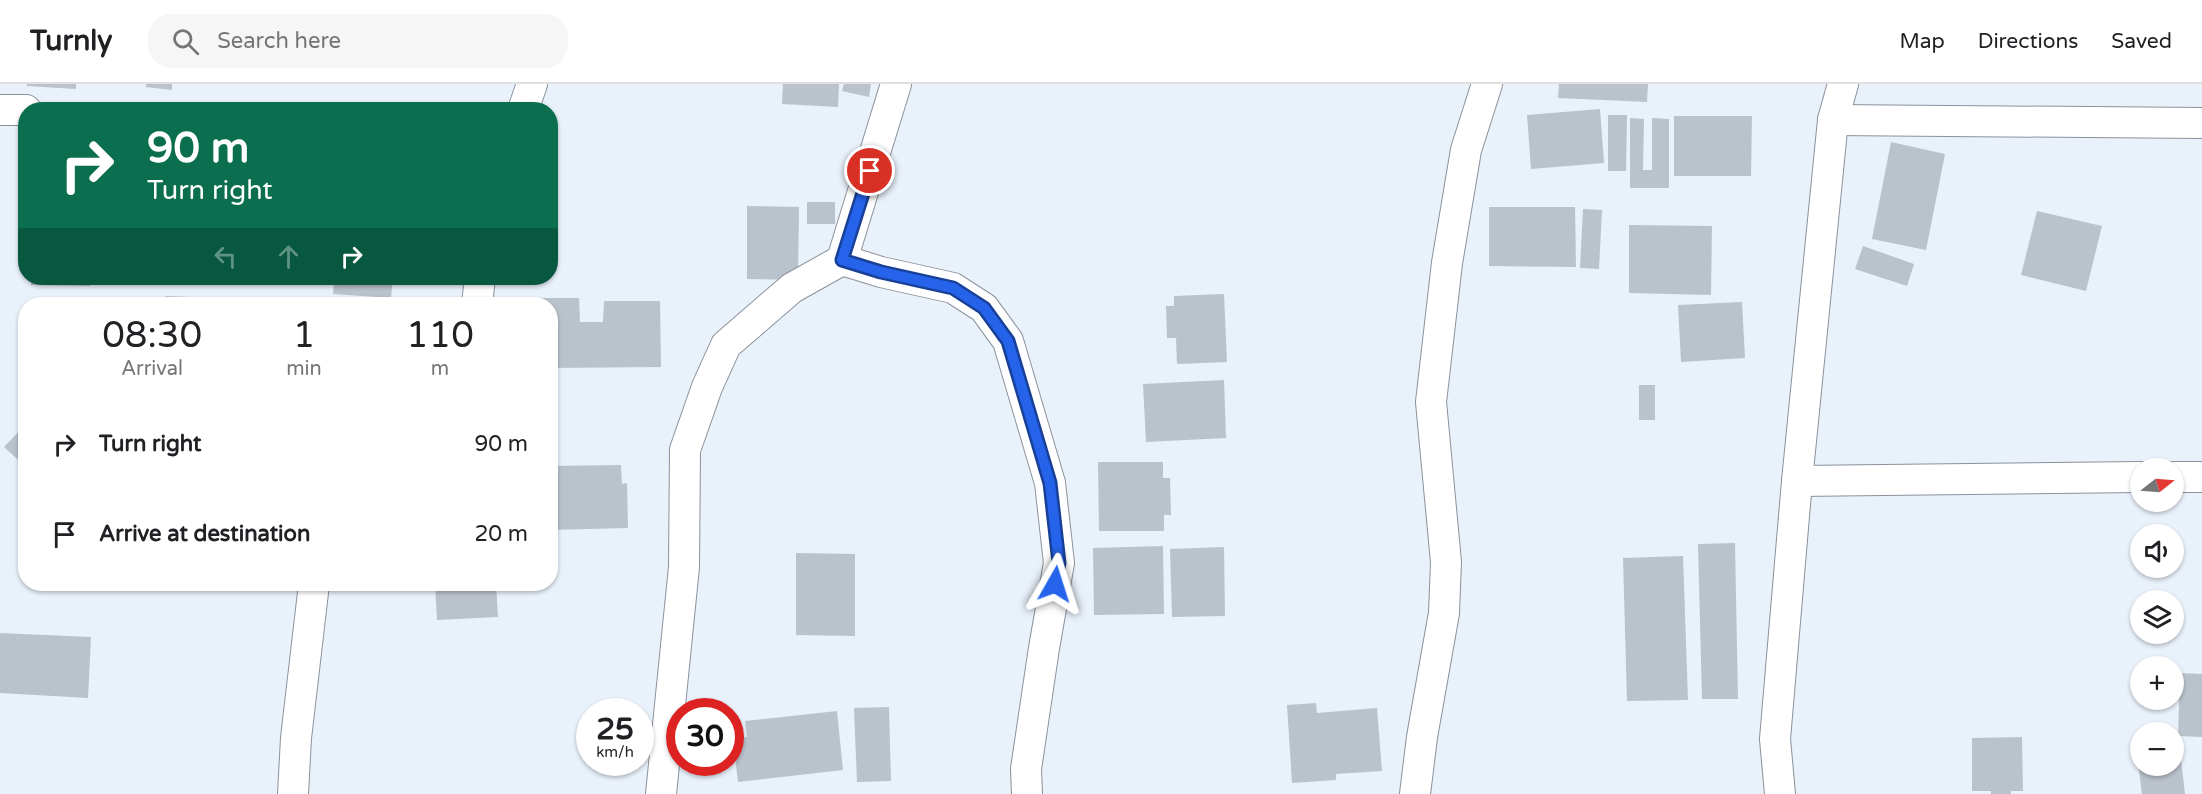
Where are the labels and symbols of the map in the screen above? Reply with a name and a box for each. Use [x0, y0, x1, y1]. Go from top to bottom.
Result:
pin [844, 145, 895, 196]
north arrow [2130, 458, 2184, 512]
position arrow [1023, 552, 1087, 616]
speed limit sign: 30 [666, 698, 744, 776]

